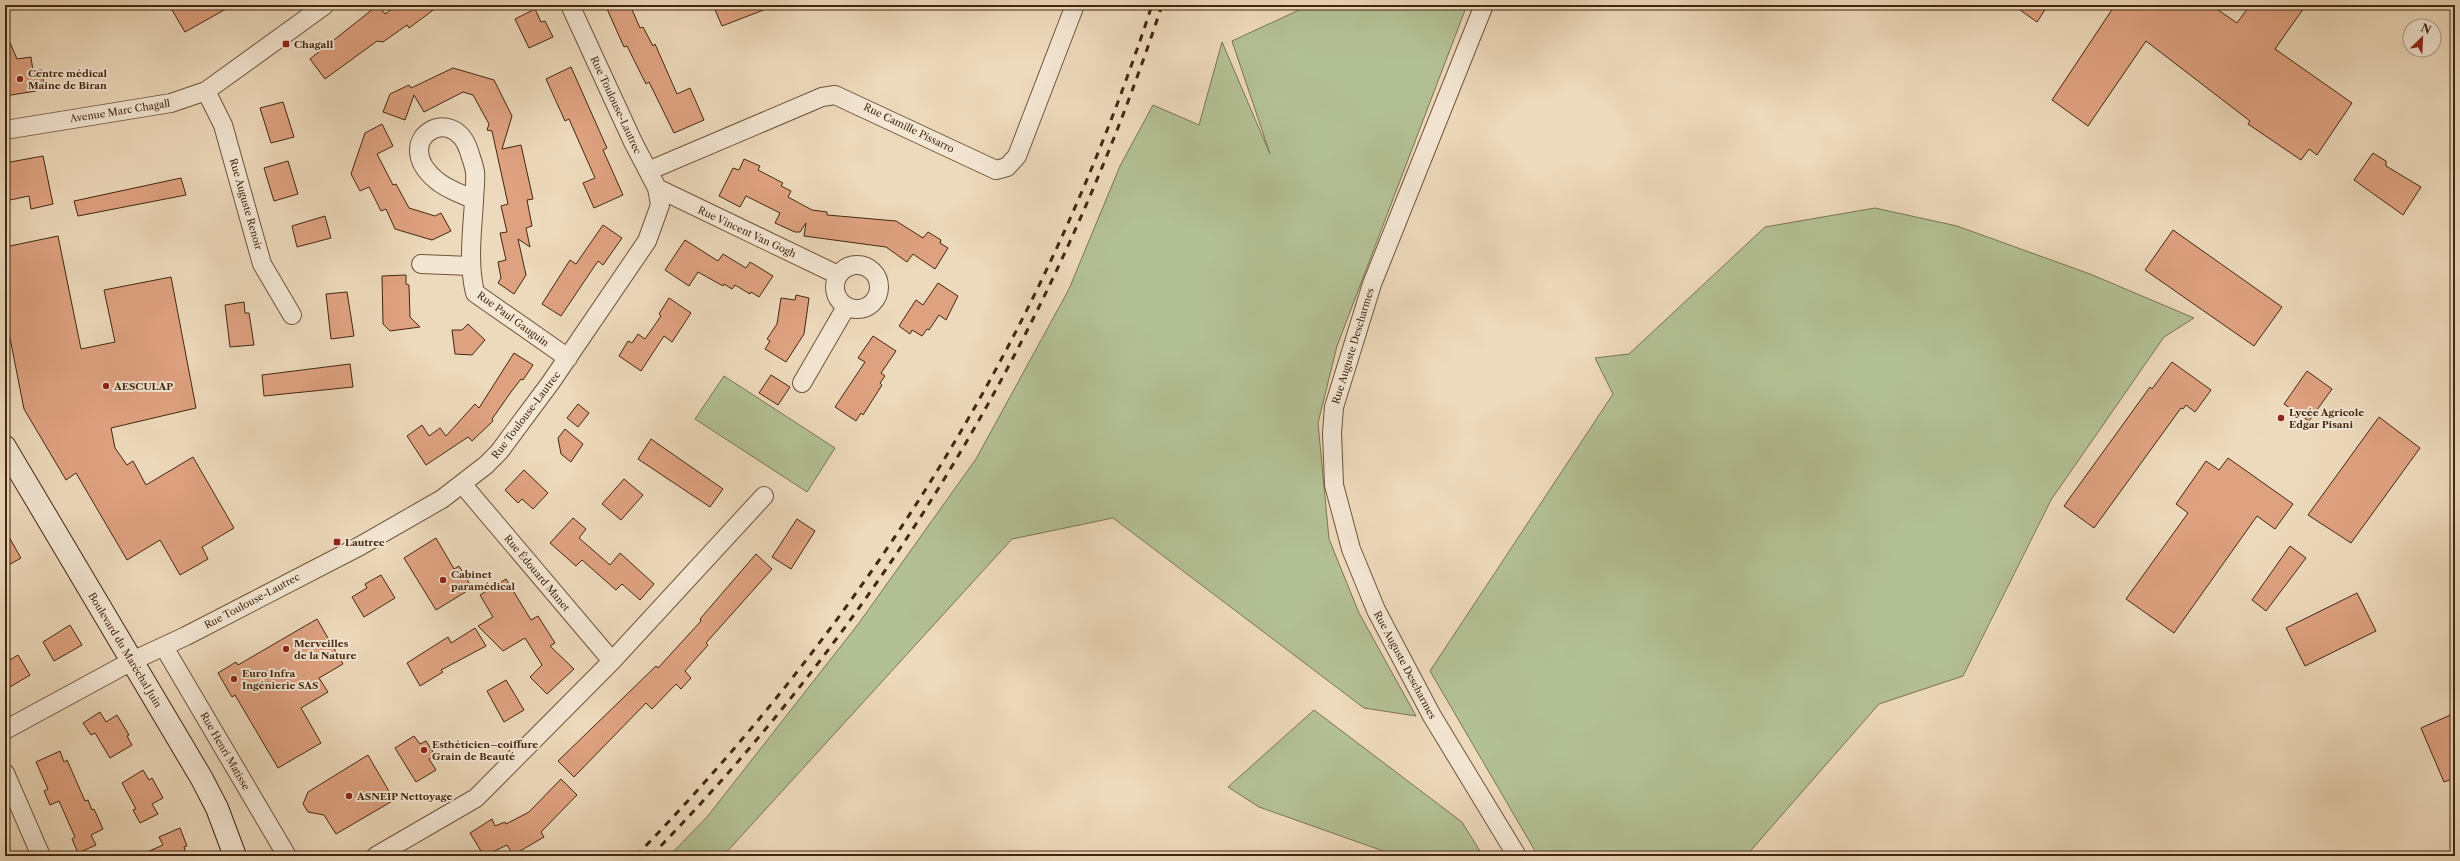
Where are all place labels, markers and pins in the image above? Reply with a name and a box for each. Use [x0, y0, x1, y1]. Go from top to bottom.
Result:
place label: Chagall [294, 38, 334, 51]
marker: Chagall [281, 39, 291, 49]
place label: Centre médical Maine de Biran [28, 67, 108, 92]
marker: Centre médical Maine de Biran [15, 74, 25, 84]
place label: AESCULAP [113, 380, 173, 393]
marker: AESCULAP [101, 381, 111, 391]
place label: Lycée Agricole Edgar Pisani [2289, 406, 2364, 431]
marker: Lycée Agricole Edgar Pisani [2276, 413, 2286, 423]
place label: Lautrec [345, 536, 385, 549]
marker: Lautrec [332, 537, 342, 547]
place label: Cabinet paramédical [451, 568, 516, 593]
marker: Cabinet paramédical [438, 575, 448, 585]
place label: Merveilles de la Nature [294, 637, 356, 662]
marker: Merveilles de la Nature [281, 644, 291, 654]
place label: Euro Infra Ingénierie SAS [242, 667, 318, 692]
marker: Euro Infra Ingénierie SAS [229, 674, 239, 684]
place label: Esthéticien–coiffure Grain de Beauté [432, 738, 538, 763]
marker: Esthéticien–coiffure Grain de Beauté [419, 745, 429, 755]
place label: ASNEIP Nettoyage [356, 790, 452, 803]
marker: ASNEIP Nettoyage [344, 791, 354, 801]

